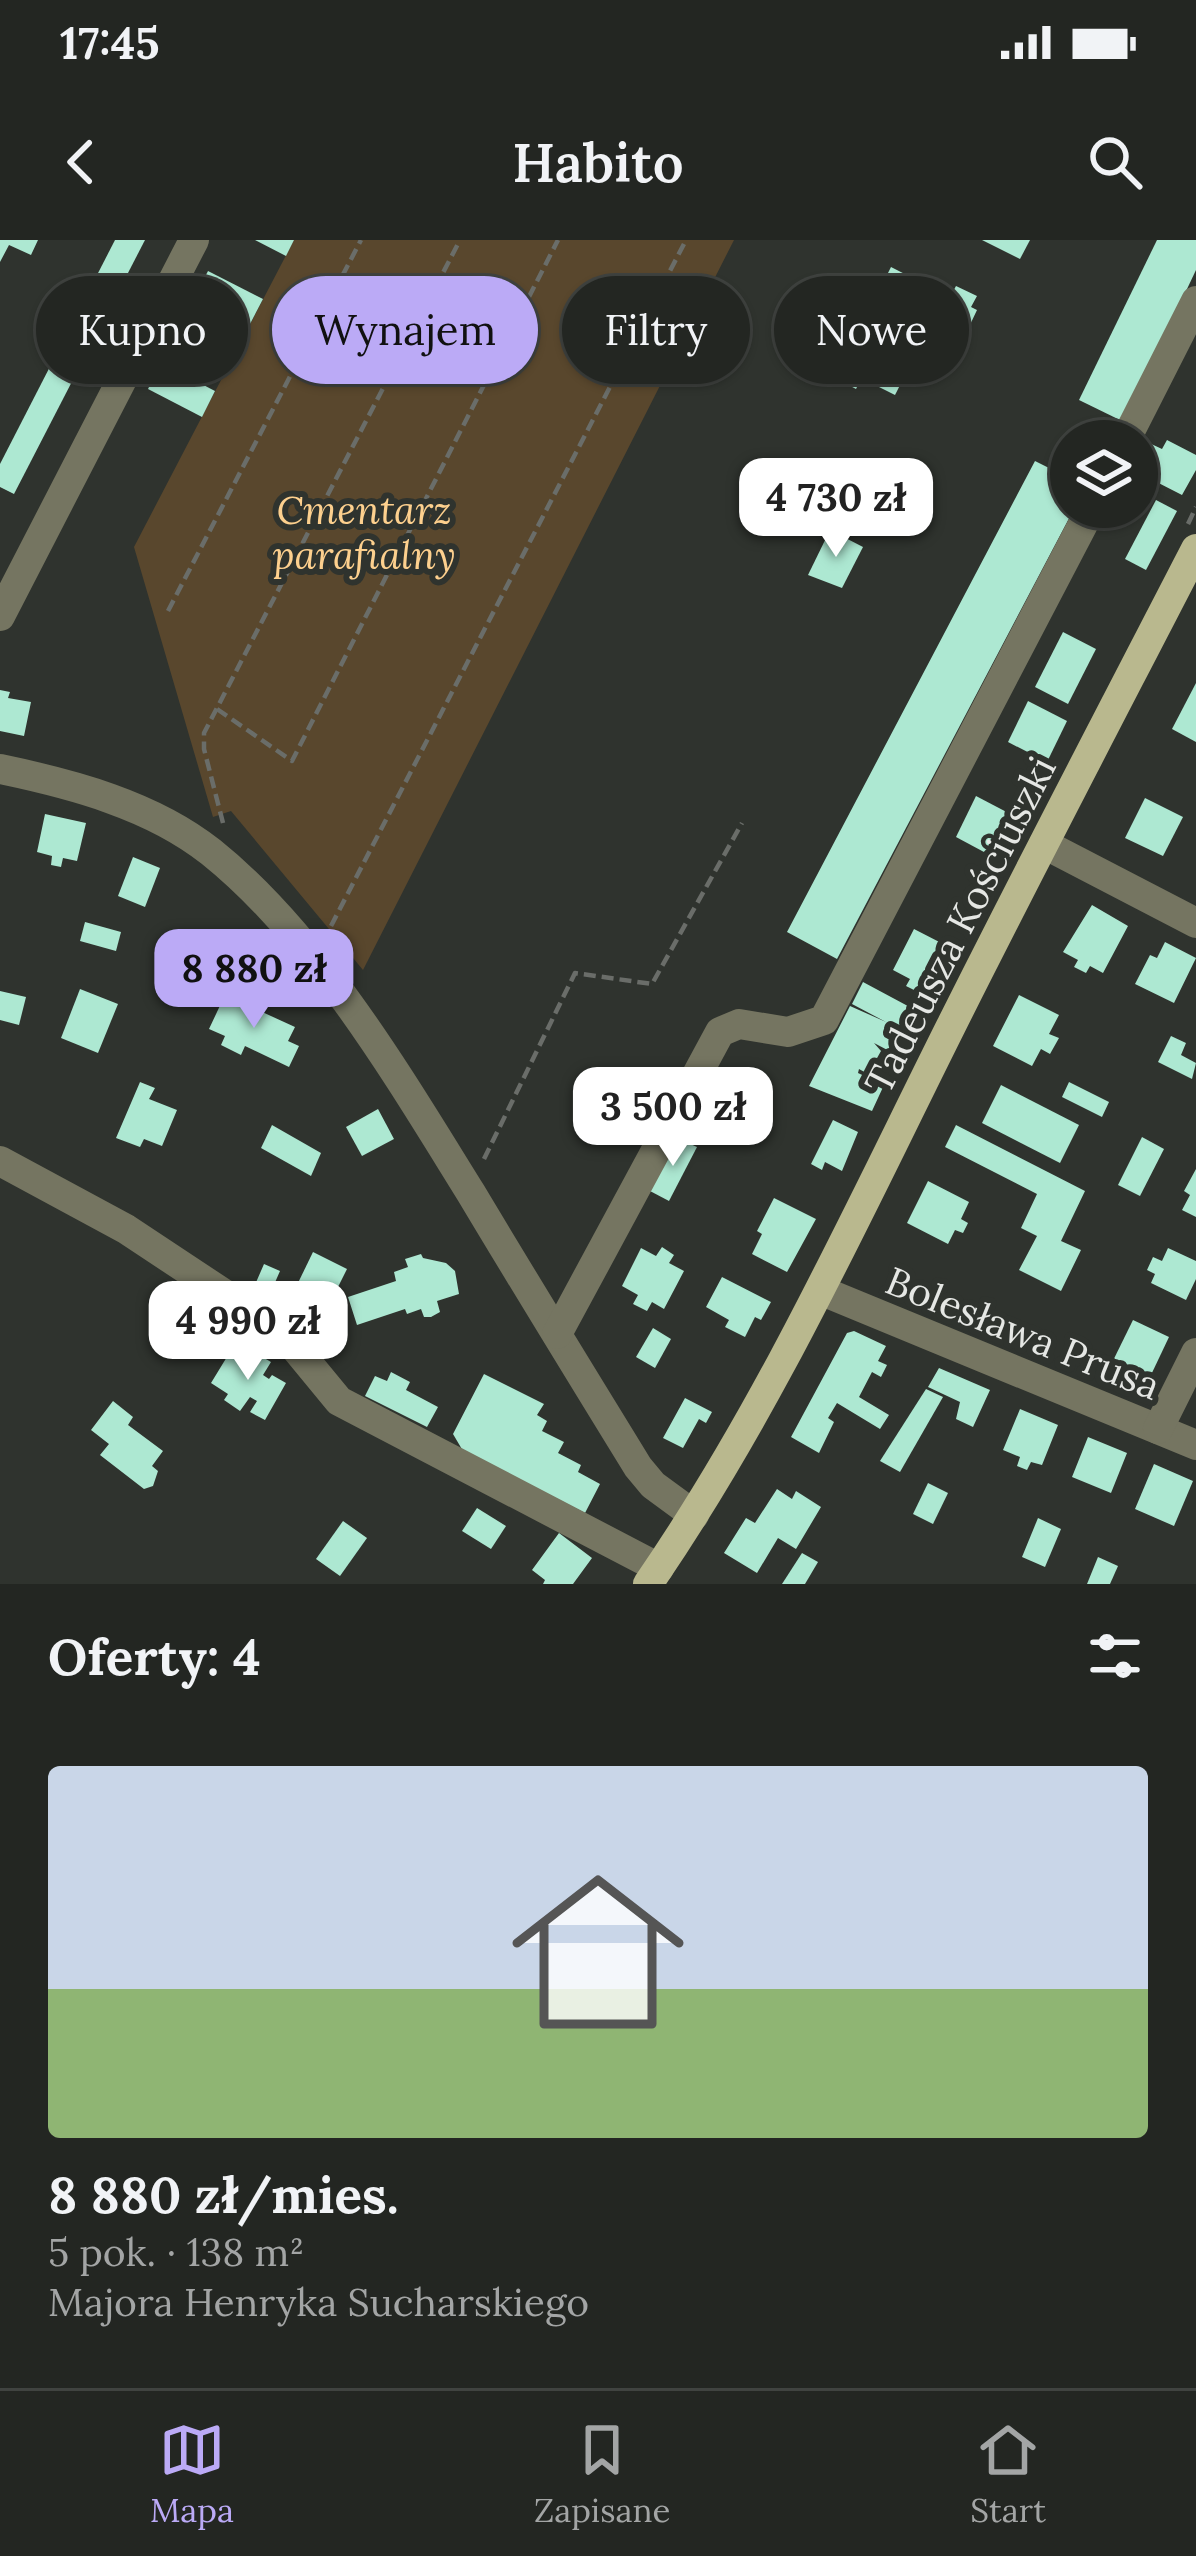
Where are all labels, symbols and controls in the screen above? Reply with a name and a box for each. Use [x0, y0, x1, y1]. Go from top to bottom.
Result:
text: 17:45 [60, 14, 160, 71]
text: Habito [512, 128, 684, 197]
icon: back [48, 129, 114, 195]
icon: search [1082, 129, 1148, 195]
chip: Kupno [36, 276, 248, 384]
chip: Wynajem [272, 276, 538, 384]
chip: Filtry [562, 276, 750, 384]
chip: Nowe [774, 276, 969, 384]
map controls [1050, 420, 1158, 528]
button: layers [1050, 420, 1158, 528]
pin: 4 730 zł [712, 458, 960, 560]
text: 4 730 zł [766, 472, 906, 522]
park label: Cmentarz parafialny [272, 485, 456, 580]
street label: Tadeusza Kościuszki [853, 748, 1067, 1102]
pin: 8 880 zł [130, 929, 378, 1031]
text: 8 880 zł [181, 943, 327, 993]
pin: 3 500 zł [549, 1067, 797, 1169]
text: 3 500 zł [600, 1081, 746, 1131]
street label: Bolesława Prusa [879, 1255, 1167, 1411]
pin: 4 990 zł [124, 1281, 372, 1383]
text: 4 990 zł [176, 1295, 320, 1345]
icon: filters [1082, 1623, 1148, 1689]
text: Oferty: 4 [48, 1624, 261, 1689]
icon: home [490, 1844, 706, 2060]
text: 8 880 zł/mies. [48, 2162, 399, 2227]
text: 5 pok. · 138 m² [48, 2227, 304, 2277]
text: Majora Henryka Sucharskiego [48, 2277, 589, 2327]
tab: Mapa [150, 2417, 234, 2531]
tab: Zapisane [534, 2417, 670, 2531]
tab: Start [970, 2417, 1046, 2531]

